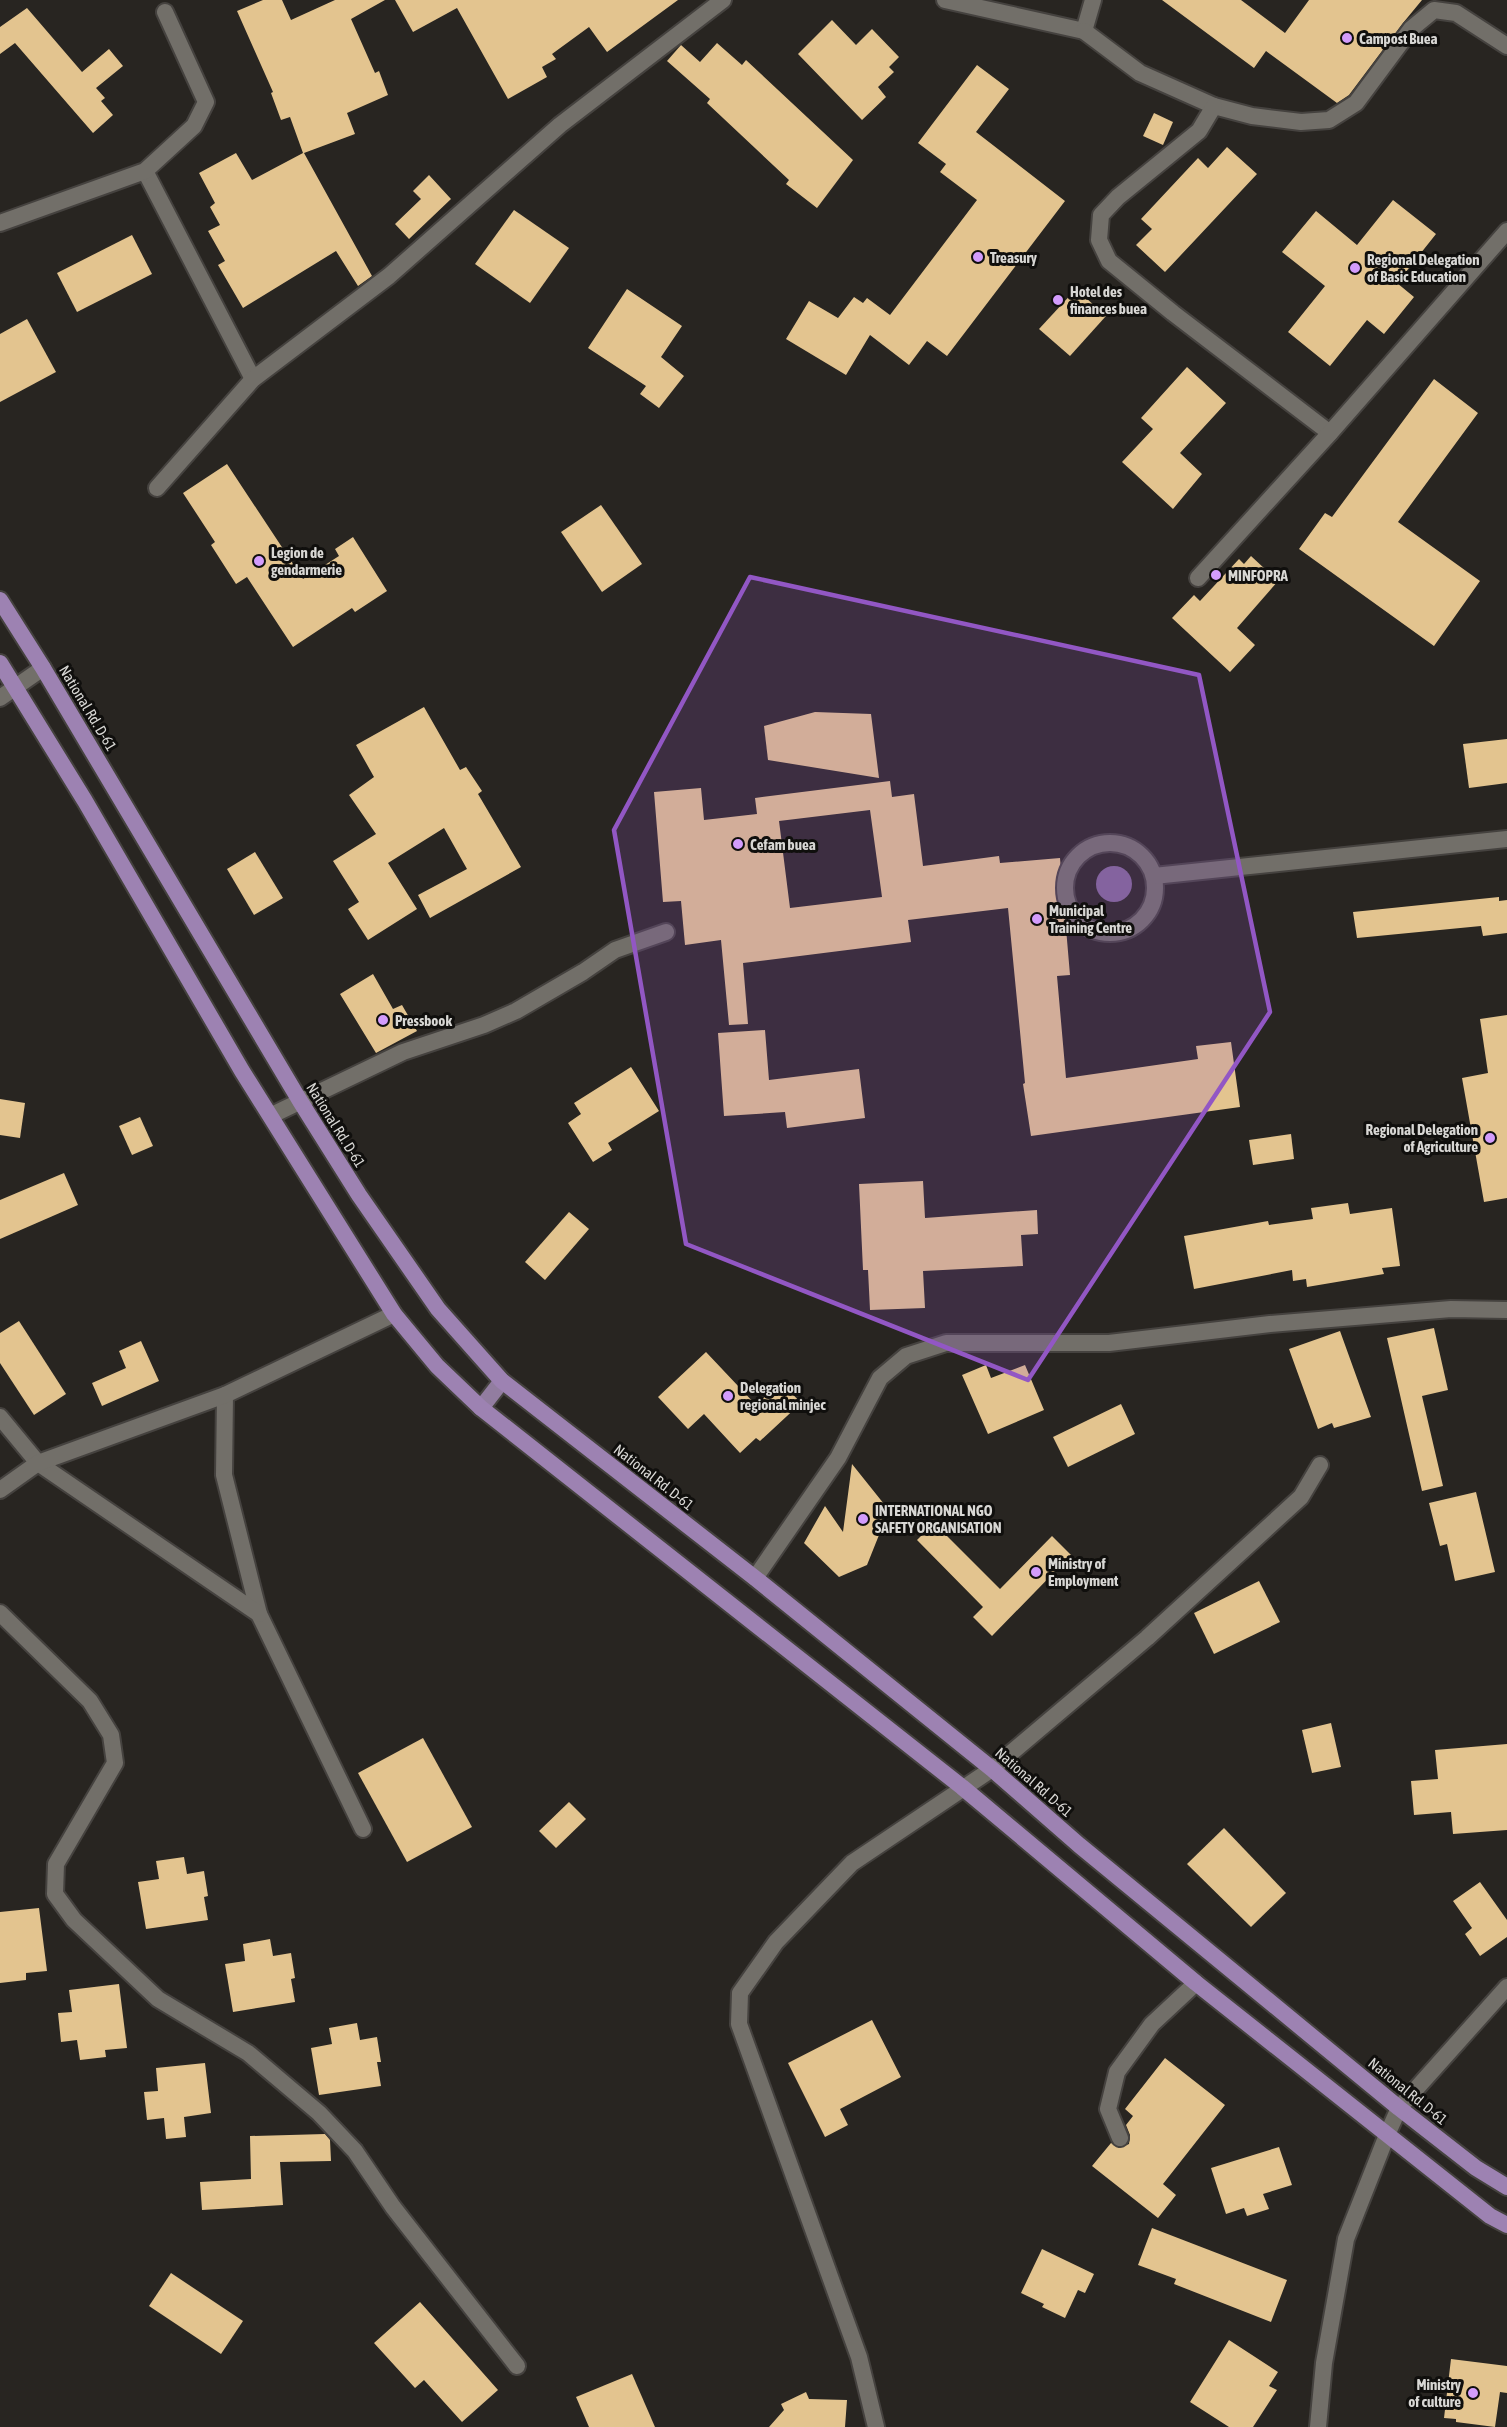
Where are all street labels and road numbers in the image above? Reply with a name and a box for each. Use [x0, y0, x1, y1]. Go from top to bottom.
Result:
street label: National Rd. D-61 [56, 662, 120, 754]
street label: National Rd. D-61 [303, 1080, 369, 1170]
street label: National Rd. D-61 [611, 1441, 697, 1513]
street label: National Rd. D-61 [992, 1744, 1076, 1820]
street label: National Rd. D-61 [1365, 2054, 1451, 2128]

